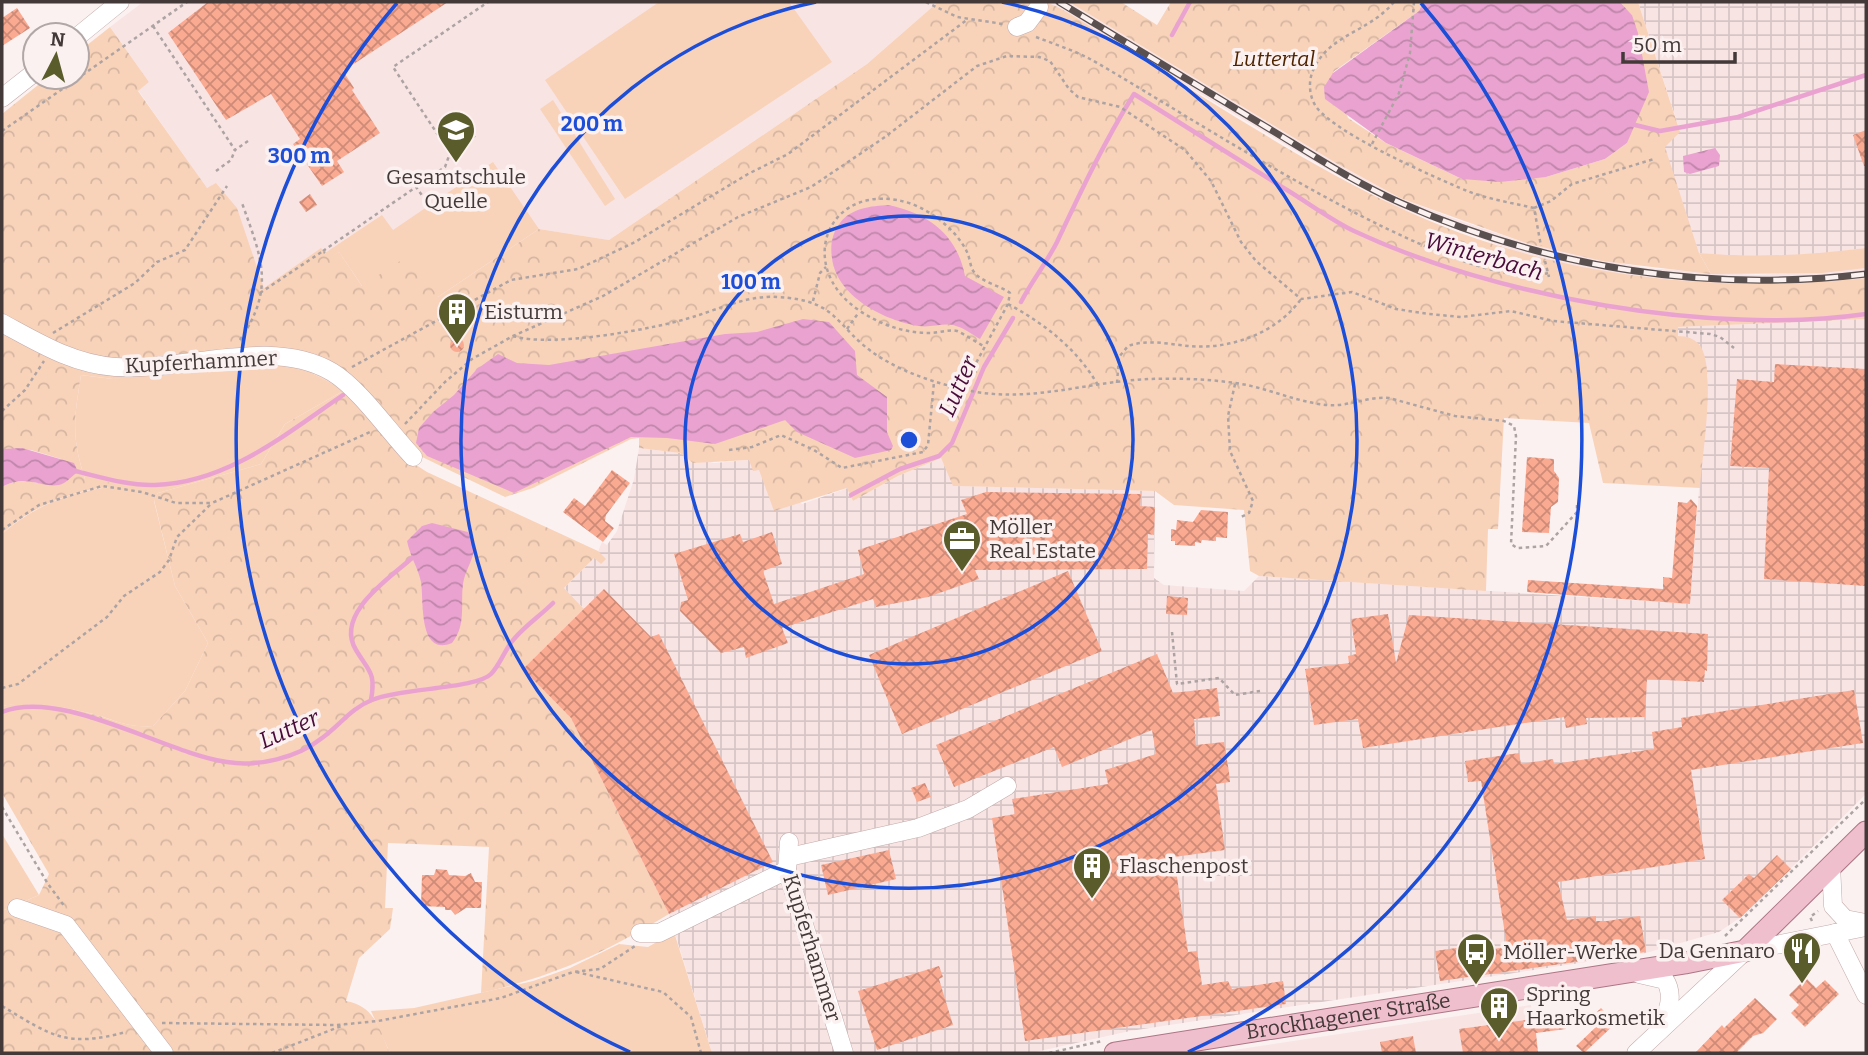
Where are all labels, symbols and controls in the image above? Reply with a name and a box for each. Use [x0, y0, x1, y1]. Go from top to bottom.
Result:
north arrow [21, 21, 91, 91]
scale bar [1623, 21, 1735, 65]
text: N [49, 27, 67, 52]
text: 50 m [1633, 32, 1682, 58]
park label: Luttertal [1233, 46, 1315, 72]
school or university icon: Gesamtschule Quelle [435, 109, 477, 164]
text: 200 m [561, 111, 623, 137]
text: 300 m [268, 143, 330, 169]
place label: Gesamtschule Quelle [386, 164, 526, 214]
water label: Winterbach [1422, 226, 1546, 286]
text: 100 m [721, 269, 781, 295]
building icon: Eisturm [436, 291, 478, 346]
place label: Eisturm [484, 299, 563, 325]
street label: Kupferhammer [124, 345, 278, 379]
water label: Lutter [932, 350, 984, 420]
centre of rings [897, 428, 921, 452]
place label: Möller Real Estate [989, 514, 1096, 564]
office icon: Möller Real Estate [941, 518, 983, 573]
water label: Lutter [255, 703, 325, 755]
building icon: Flaschenpost [1071, 845, 1113, 900]
place label: Flaschenpost [1119, 853, 1249, 879]
street label: Kupferhammer [777, 871, 847, 1025]
restaurant icon: Da Gennaro [1781, 930, 1823, 985]
bus stop icon: Möller-Werke [1455, 931, 1497, 986]
place label: Da Gennaro [1659, 938, 1775, 964]
place label: Möller-Werke [1503, 939, 1638, 965]
place label: Spring Haarkosmetik [1526, 981, 1665, 1031]
building icon: Spring Haarkosmetik [1478, 985, 1520, 1040]
street label: Brockhagener Straße [1244, 987, 1452, 1045]

